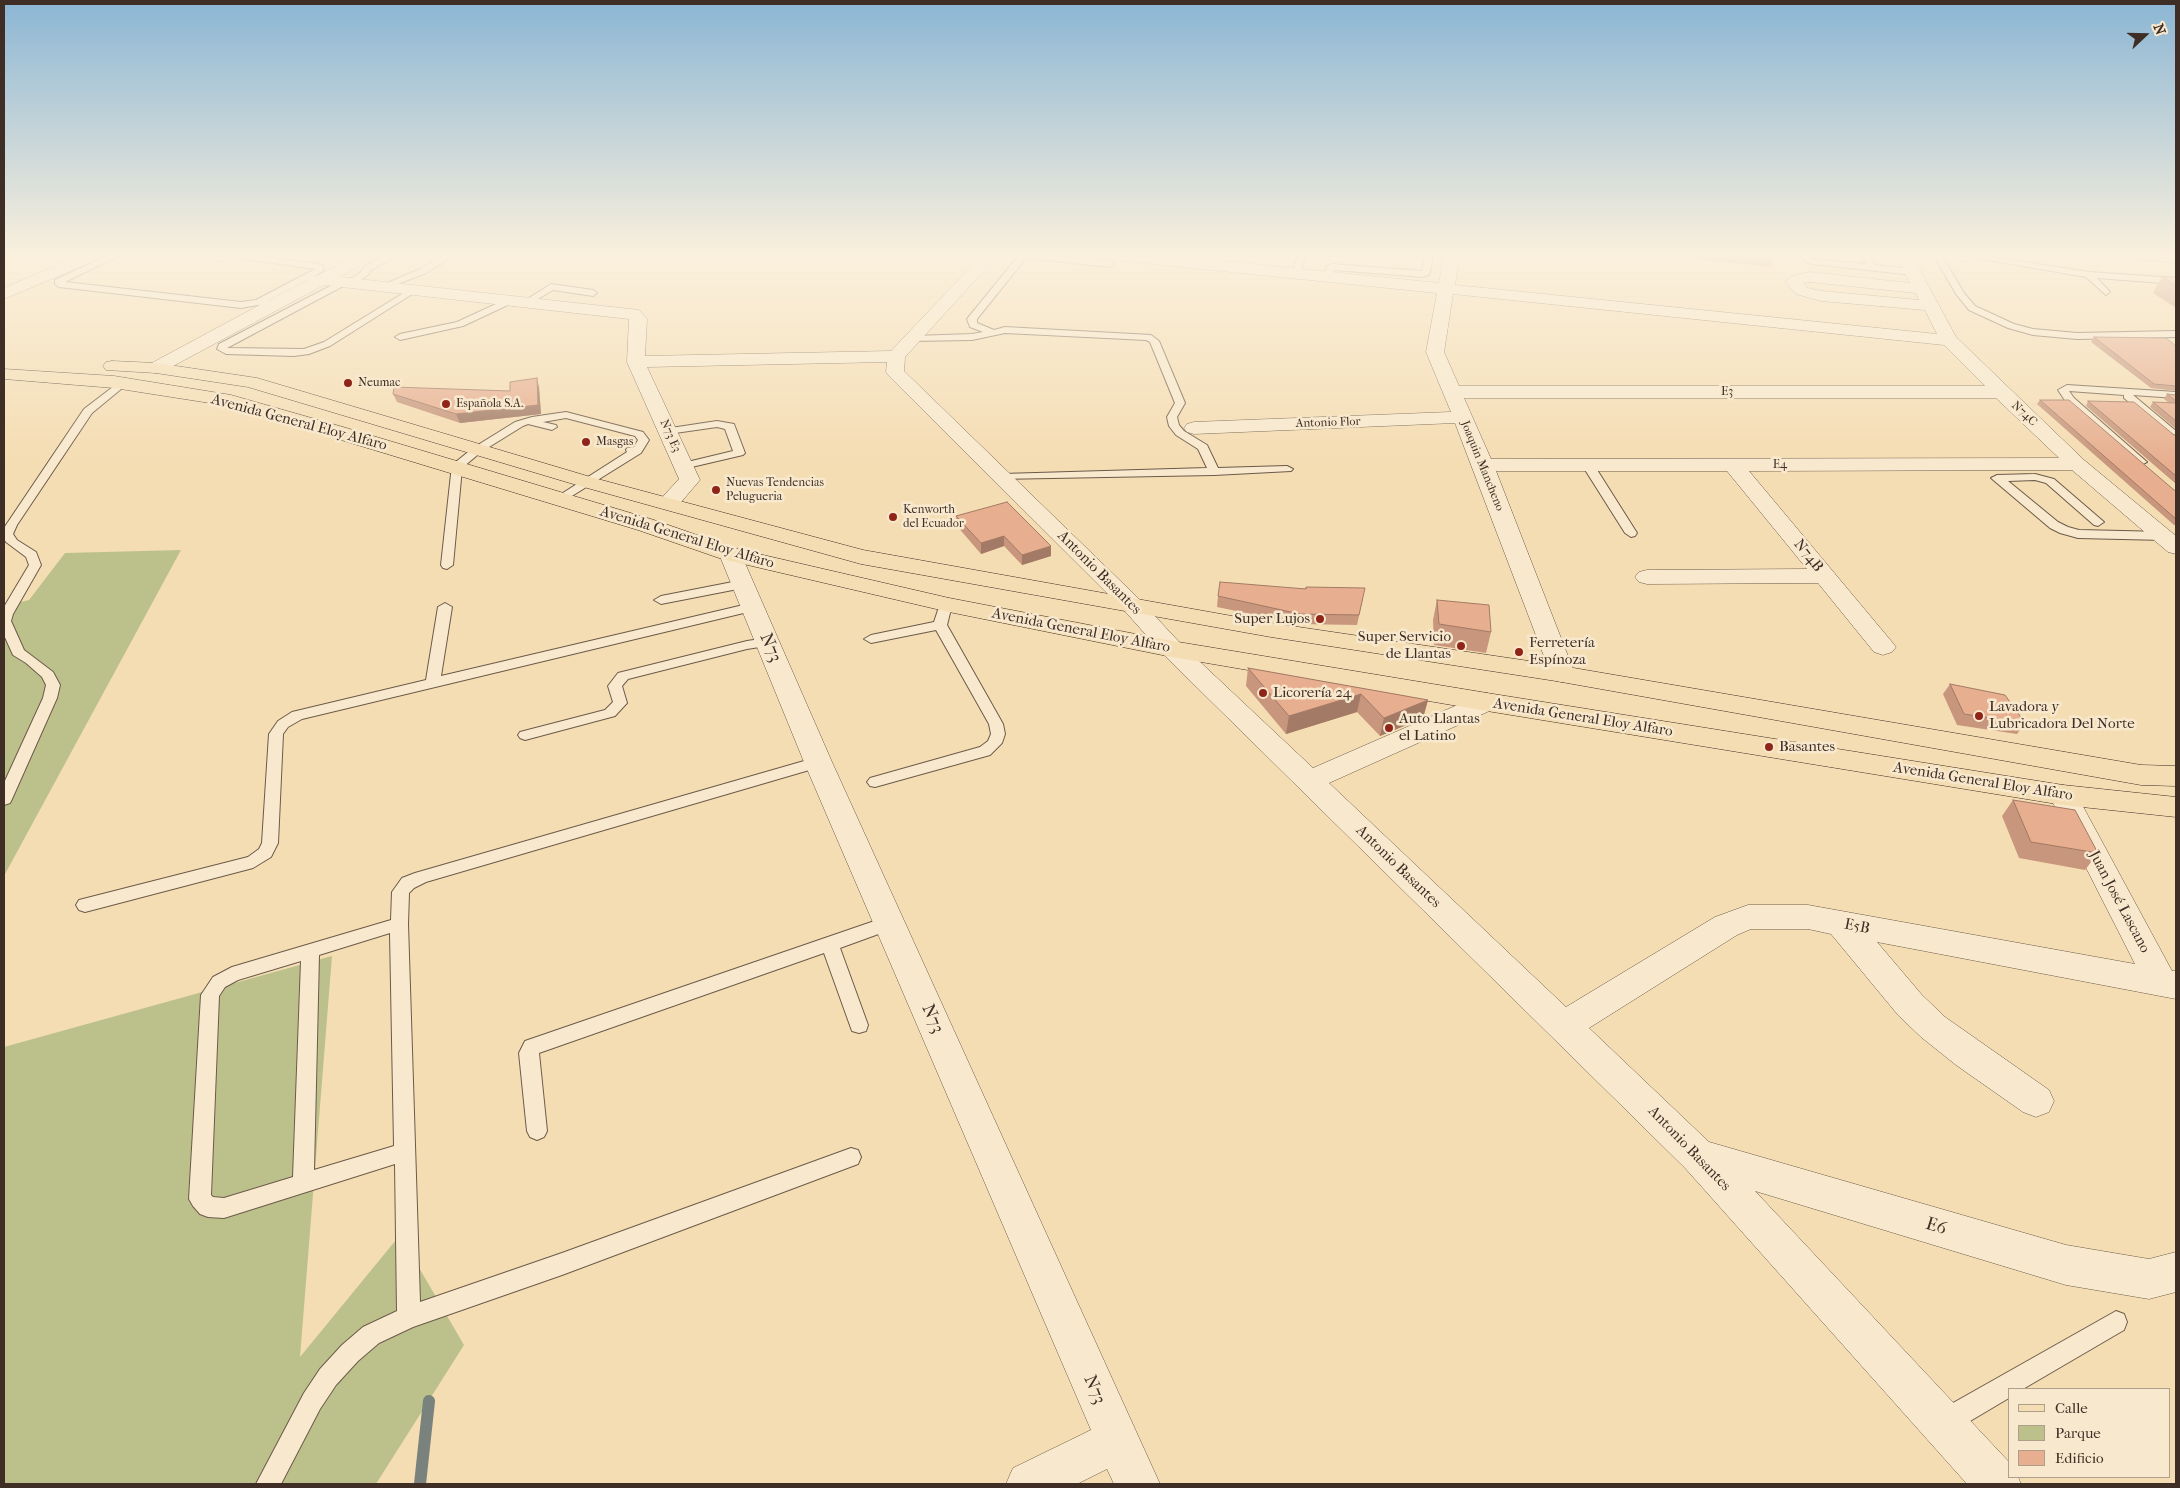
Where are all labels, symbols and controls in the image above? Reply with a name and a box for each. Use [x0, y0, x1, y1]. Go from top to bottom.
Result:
north arrow [2120, 10, 2170, 60]
text: N [2150, 21, 2169, 37]
place label: Neumac [358, 376, 400, 390]
marker: Neumac [342, 377, 354, 389]
street label: E3 [1721, 385, 1733, 399]
street label: Avenida General Eloy Alfaro [209, 391, 389, 455]
place label: Española S.A. [456, 397, 523, 411]
marker: Española S.A. [440, 398, 452, 410]
street label: N74C [2008, 399, 2040, 429]
street label: Antonio Flor [1295, 415, 1361, 431]
street label: N73 E3 [656, 417, 684, 455]
street label: Joaquin Mancheno [1457, 419, 1507, 513]
place label: Masgas [596, 435, 633, 449]
marker: Masgas [580, 436, 592, 448]
street label: E4 [1773, 458, 1787, 472]
place label: Nuevas Tendencias Pelugueria [726, 476, 824, 504]
marker: Nuevas Tendencias Pelugueria [710, 484, 722, 496]
street label: Avenida General Eloy Alfaro [598, 503, 776, 573]
place label: Kenworth del Ecuador [903, 503, 964, 531]
marker: Kenworth del Ecuador [887, 511, 899, 523]
street label: Antonio Basantes [1053, 527, 1145, 619]
street label: N74B [1789, 536, 1827, 576]
street label: Avenida General Eloy Alfaro [990, 605, 1172, 657]
place label: Super Lujos [1234, 610, 1310, 628]
marker: Super Lujos [1314, 613, 1326, 625]
place label: Super Servicio de Llantas [1358, 628, 1451, 663]
street label: N73 [754, 630, 786, 666]
place label: Ferretería Espínoza [1529, 634, 1595, 669]
marker: Super Servicio de Llantas [1455, 640, 1467, 652]
marker: Ferretería Espínoza [1513, 646, 1525, 658]
place label: Licorería 24 [1273, 684, 1352, 702]
marker: Licorería 24 [1257, 687, 1269, 699]
street label: Avenida General Eloy Alfaro [1492, 695, 1674, 741]
place label: Lavadora y Lubricadora Del Norte [1989, 698, 2135, 733]
place label: Auto Llantas el Latino [1399, 710, 1480, 745]
marker: Lavadora y Lubricadora Del Norte [1973, 710, 1985, 722]
marker: Auto Llantas el Latino [1383, 722, 1395, 734]
place label: Basantes [1779, 738, 1835, 756]
marker: Basantes [1763, 741, 1775, 753]
street label: Avenida General Eloy Alfaro [1892, 759, 2074, 805]
street label: Antonio Basantes [1352, 822, 1444, 912]
street label: Juan José Lascano [2084, 848, 2154, 956]
street label: E5B [1843, 916, 1871, 938]
street label: N73 [916, 1001, 948, 1037]
street label: Antonio Basantes [1644, 1103, 1734, 1195]
street label: E6 [1923, 1214, 1949, 1240]
street label: N73 [1078, 1372, 1110, 1408]
legend [2008, 1388, 2170, 1478]
text: Calle [2055, 1399, 2088, 1417]
text: Parque [2055, 1424, 2101, 1442]
text: Edificio [2055, 1449, 2104, 1467]

